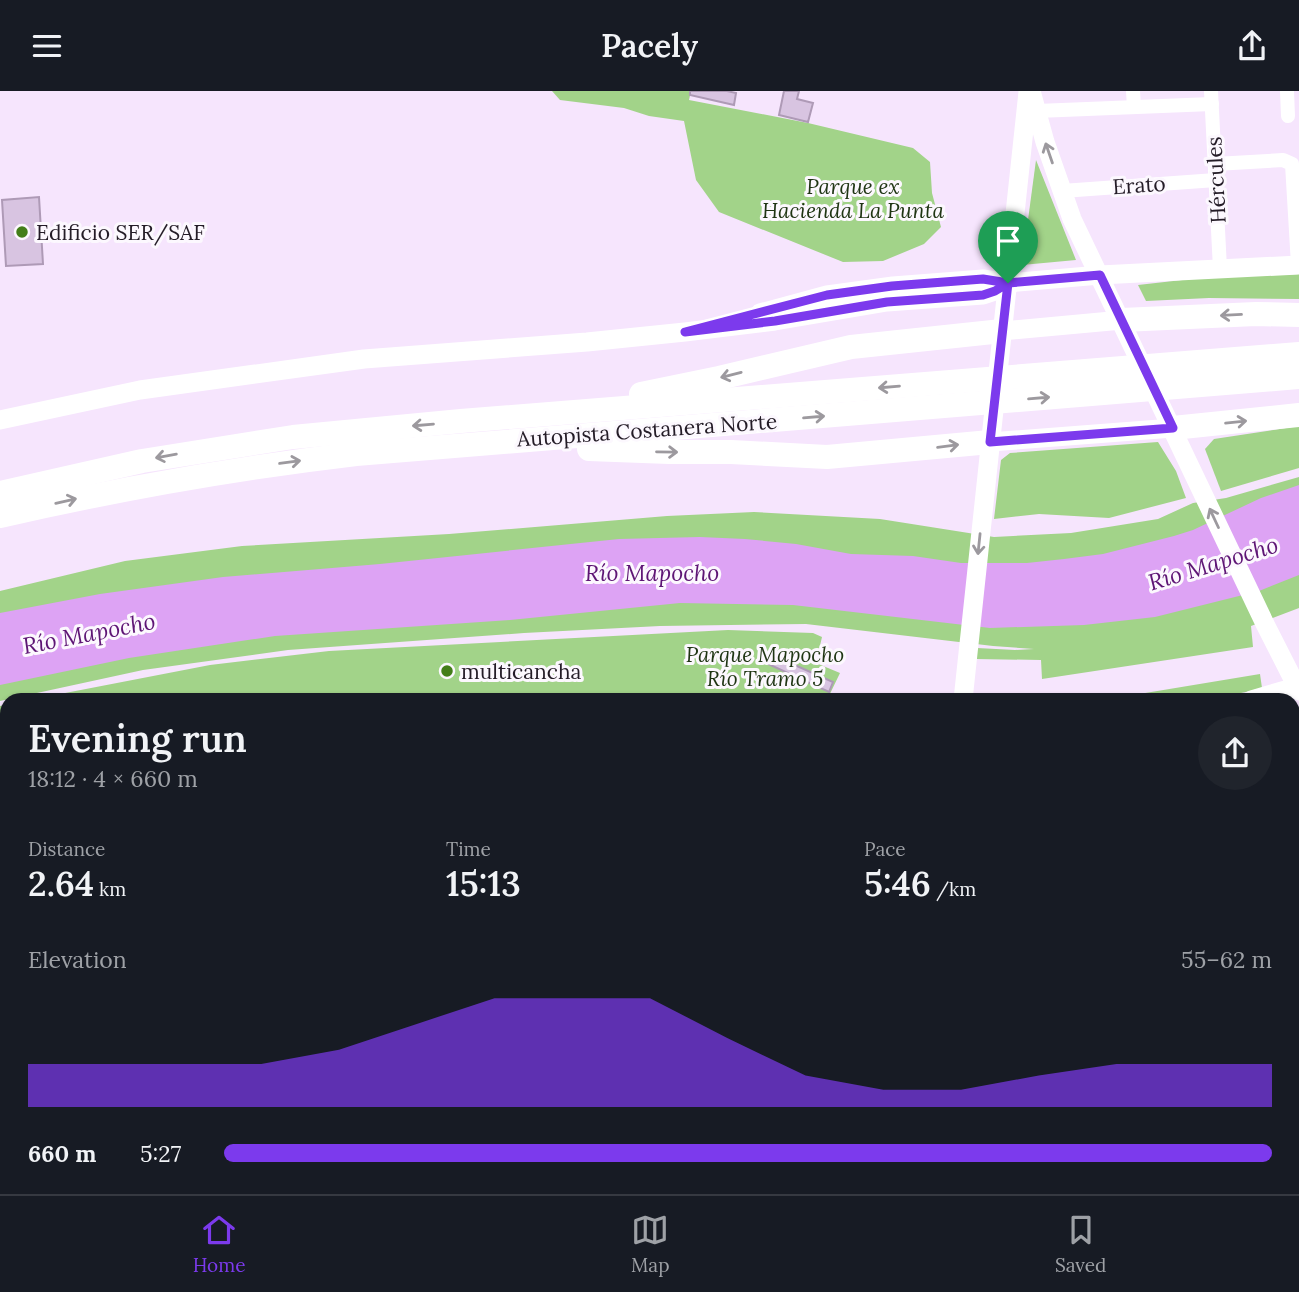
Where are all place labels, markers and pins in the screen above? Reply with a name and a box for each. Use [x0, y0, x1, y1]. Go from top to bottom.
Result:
pin [978, 211, 1038, 283]
place label: Edificio SER/SAF [36, 219, 205, 246]
marker: Edificio SER/SAF [14, 224, 30, 240]
place label: multicancha [461, 658, 582, 685]
marker: multicancha [439, 663, 455, 679]

